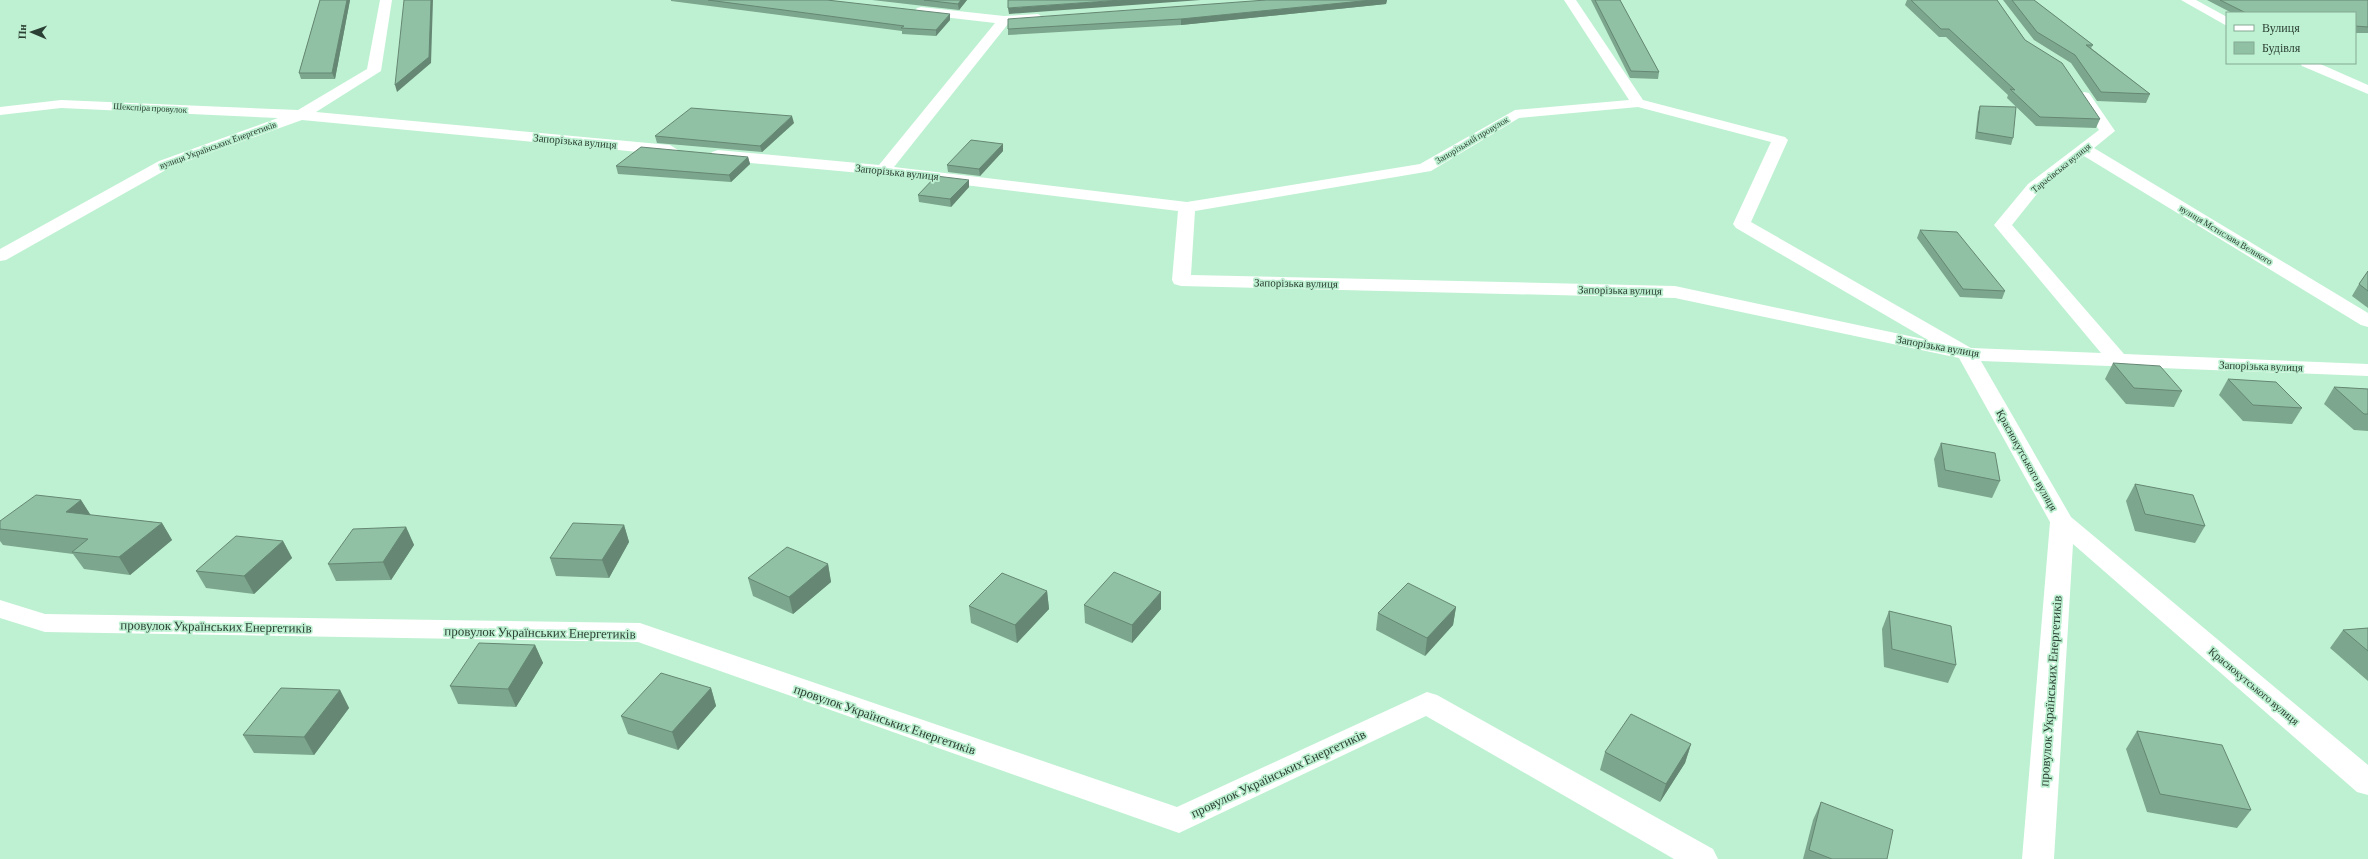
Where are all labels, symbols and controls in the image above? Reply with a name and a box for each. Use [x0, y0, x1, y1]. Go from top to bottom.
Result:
north arrow [12, 12, 52, 52]
legend [2226, 12, 2356, 64]
text: Вулиця [2262, 21, 2300, 35]
text: Пн [16, 23, 28, 39]
text: Будівля [2262, 41, 2301, 55]
street label: Шекспіра провулок [113, 101, 188, 115]
street label: Запорізький провулок [1434, 114, 1511, 166]
street label: вулиця Українських Енергетиків [158, 119, 278, 171]
street label: Запорізька вулиця [533, 131, 617, 151]
street label: Тарасівська вулиця [2030, 141, 2092, 195]
street label: Запорізька вулиця [855, 162, 939, 182]
street label: вулиця Мстислава Великого [2178, 203, 2275, 267]
street label: Запорізька вулиця [1254, 276, 1338, 290]
street label: Запорізька вулиця [1578, 283, 1662, 297]
street label: Запорізька вулиця [1896, 333, 1980, 359]
street label: Запорізька вулиця [2219, 359, 2303, 373]
street label: Краснокутського вулиця [1994, 407, 2060, 513]
street label: провулок Українських Енергетиків [2036, 595, 2065, 787]
street label: провулок Українських Енергетиків [120, 617, 312, 636]
street label: провулок Українських Енергетиків [444, 623, 636, 642]
street label: Краснокутського вулиця [2207, 645, 2301, 727]
street label: провулок Українських Енергетиків [792, 681, 978, 758]
street label: провулок Українських Енергетиків [1188, 726, 1368, 821]

